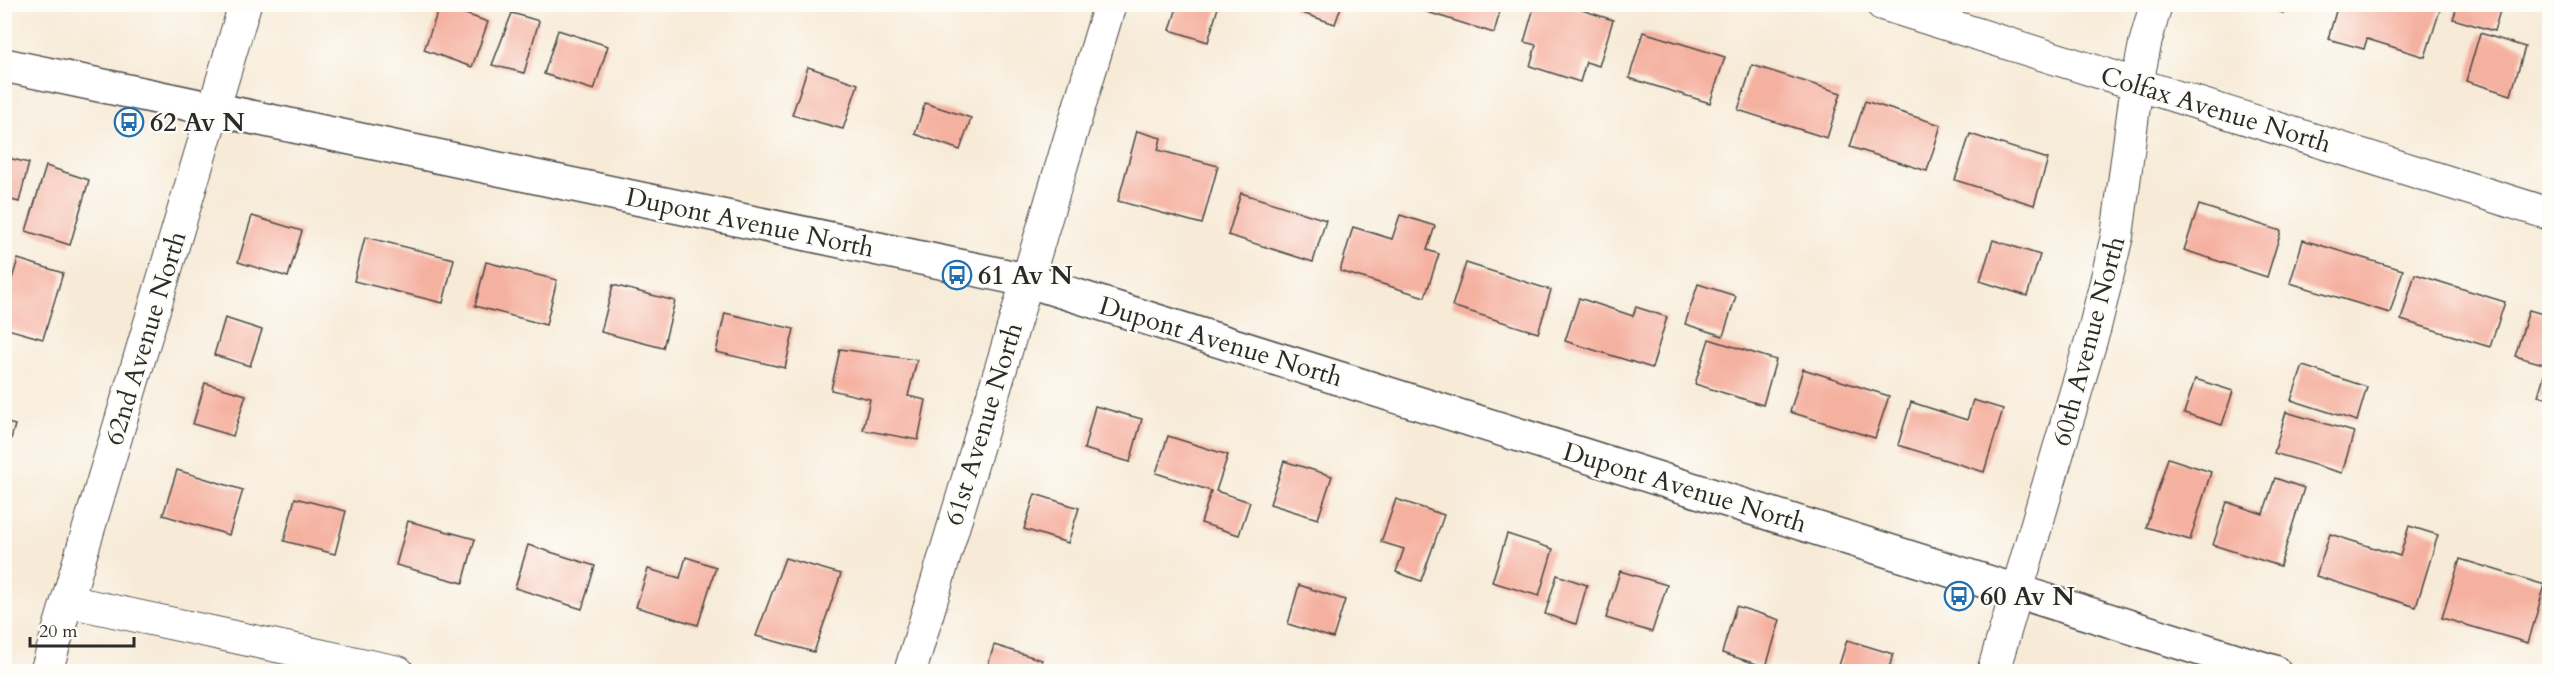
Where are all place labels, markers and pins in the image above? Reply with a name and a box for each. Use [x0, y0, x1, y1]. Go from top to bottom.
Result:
place label: 62 Av N [150, 105, 245, 140]
bus stop icon: 62 Av N [113, 106, 145, 138]
place label: 61 Av N [978, 258, 1073, 293]
bus stop icon: 61 Av N [941, 259, 973, 291]
place label: 60 Av N [1980, 579, 2075, 614]
bus stop icon: 60 Av N [1943, 580, 1975, 612]

